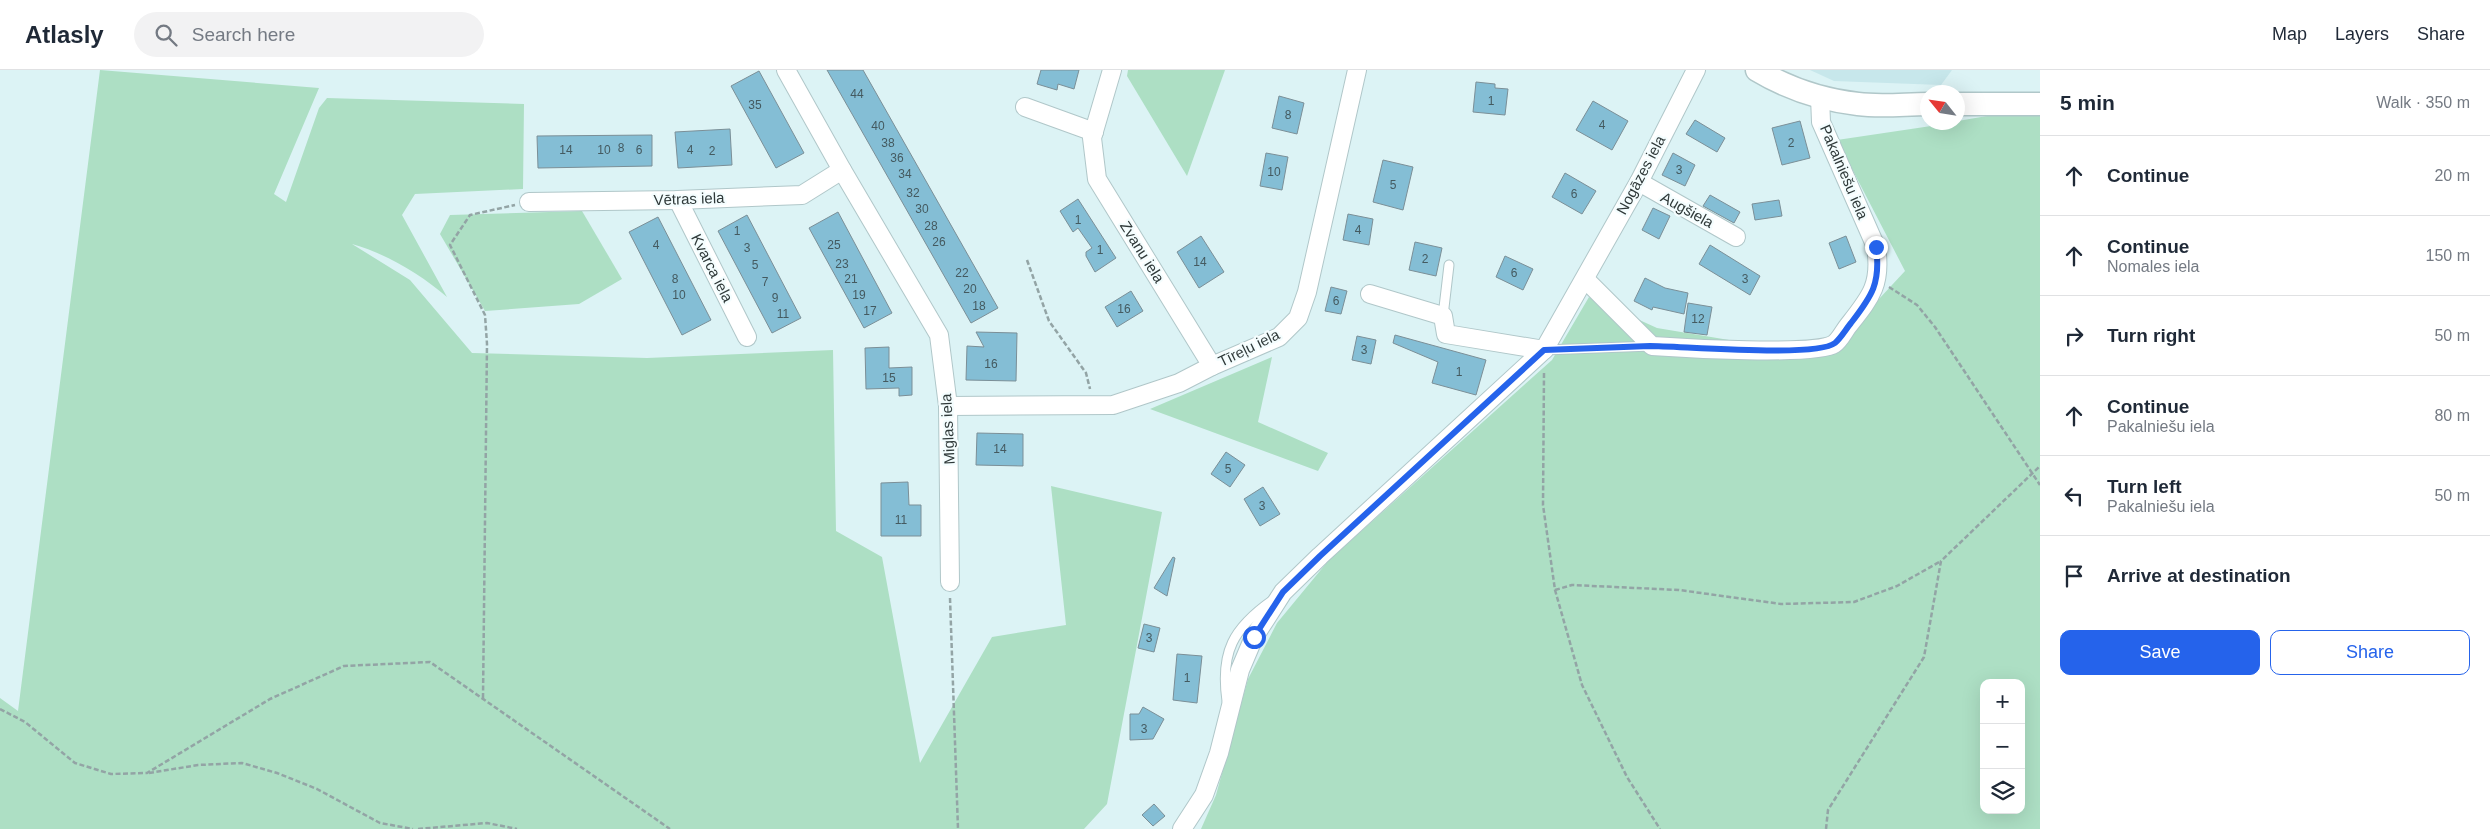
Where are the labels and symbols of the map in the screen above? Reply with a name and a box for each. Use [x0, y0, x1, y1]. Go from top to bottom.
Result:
north arrow [1920, 85, 1965, 130]
house number: 44 [850, 87, 864, 101]
house number: 1 [1488, 94, 1495, 108]
house number: 35 [748, 98, 762, 112]
house number: 8 [1285, 108, 1292, 122]
house number: 4 [1599, 118, 1606, 132]
house number: 40 [871, 119, 885, 133]
street label: Pakalniešu iela [1817, 122, 1872, 222]
street label: Nogāzes iela [1613, 132, 1669, 217]
house number: 38 [881, 136, 895, 150]
house number: 2 [1788, 136, 1795, 150]
house number: 8 [618, 141, 625, 155]
house number: 14 [559, 143, 573, 157]
house number: 10 [597, 143, 611, 157]
house number: 6 [636, 143, 643, 157]
house number: 4 [687, 143, 694, 157]
house number: 2 [709, 144, 716, 158]
house number: 36 [890, 151, 904, 165]
house number: 3 [1676, 163, 1683, 177]
house number: 10 [1267, 165, 1281, 179]
house number: 34 [898, 167, 912, 181]
house number: 5 [1390, 178, 1397, 192]
house number: 32 [906, 186, 920, 200]
house number: 6 [1571, 187, 1578, 201]
street label: Augšiela [1658, 188, 1717, 231]
street label: Vētras iela [653, 189, 725, 208]
house number: 30 [915, 202, 929, 216]
house number: 1 [1075, 213, 1082, 227]
street label: Zvanu iela [1117, 218, 1168, 286]
house number: 28 [924, 219, 938, 233]
house number: 4 [1355, 223, 1362, 237]
house number: 1 [734, 224, 741, 238]
street label: Kvarca iela [688, 231, 737, 305]
house number: 26 [932, 235, 946, 249]
route end [1865, 236, 1888, 259]
house number: 4 [653, 238, 660, 252]
house number: 25 [827, 238, 841, 252]
house number: 3 [744, 241, 751, 255]
house number: 1 [1097, 243, 1104, 257]
house number: 2 [1422, 252, 1429, 266]
house number: 14 [1193, 255, 1207, 269]
house number: 23 [835, 257, 849, 271]
house number: 5 [752, 258, 759, 272]
house number: 22 [955, 266, 969, 280]
house number: 6 [1511, 266, 1518, 280]
house number: 8 [672, 272, 679, 286]
house number: 21 [844, 272, 858, 286]
house number: 3 [1742, 272, 1749, 286]
house number: 7 [762, 275, 769, 289]
house number: 20 [963, 282, 977, 296]
house number: 10 [672, 288, 686, 302]
house number: 19 [852, 288, 866, 302]
house number: 9 [772, 291, 779, 305]
house number: 6 [1333, 294, 1340, 308]
house number: 18 [972, 299, 986, 313]
house number: 16 [1117, 302, 1131, 316]
house number: 17 [863, 304, 877, 318]
house number: 11 [777, 307, 790, 321]
house number: 12 [1691, 312, 1705, 326]
street label: Tīreļu iela [1215, 325, 1283, 370]
house number: 3 [1361, 343, 1368, 357]
house number: 16 [984, 357, 998, 371]
house number: 1 [1456, 365, 1463, 379]
house number: 15 [882, 371, 896, 385]
street label: Miglas iela [937, 393, 958, 465]
house number: 14 [993, 442, 1007, 456]
house number: 5 [1225, 462, 1232, 476]
house number: 3 [1259, 499, 1266, 513]
house number: 11 [895, 513, 908, 527]
route start [1243, 626, 1266, 649]
house number: 3 [1146, 631, 1153, 645]
house number: 1 [1184, 671, 1191, 685]
house number: 3 [1141, 722, 1148, 736]

